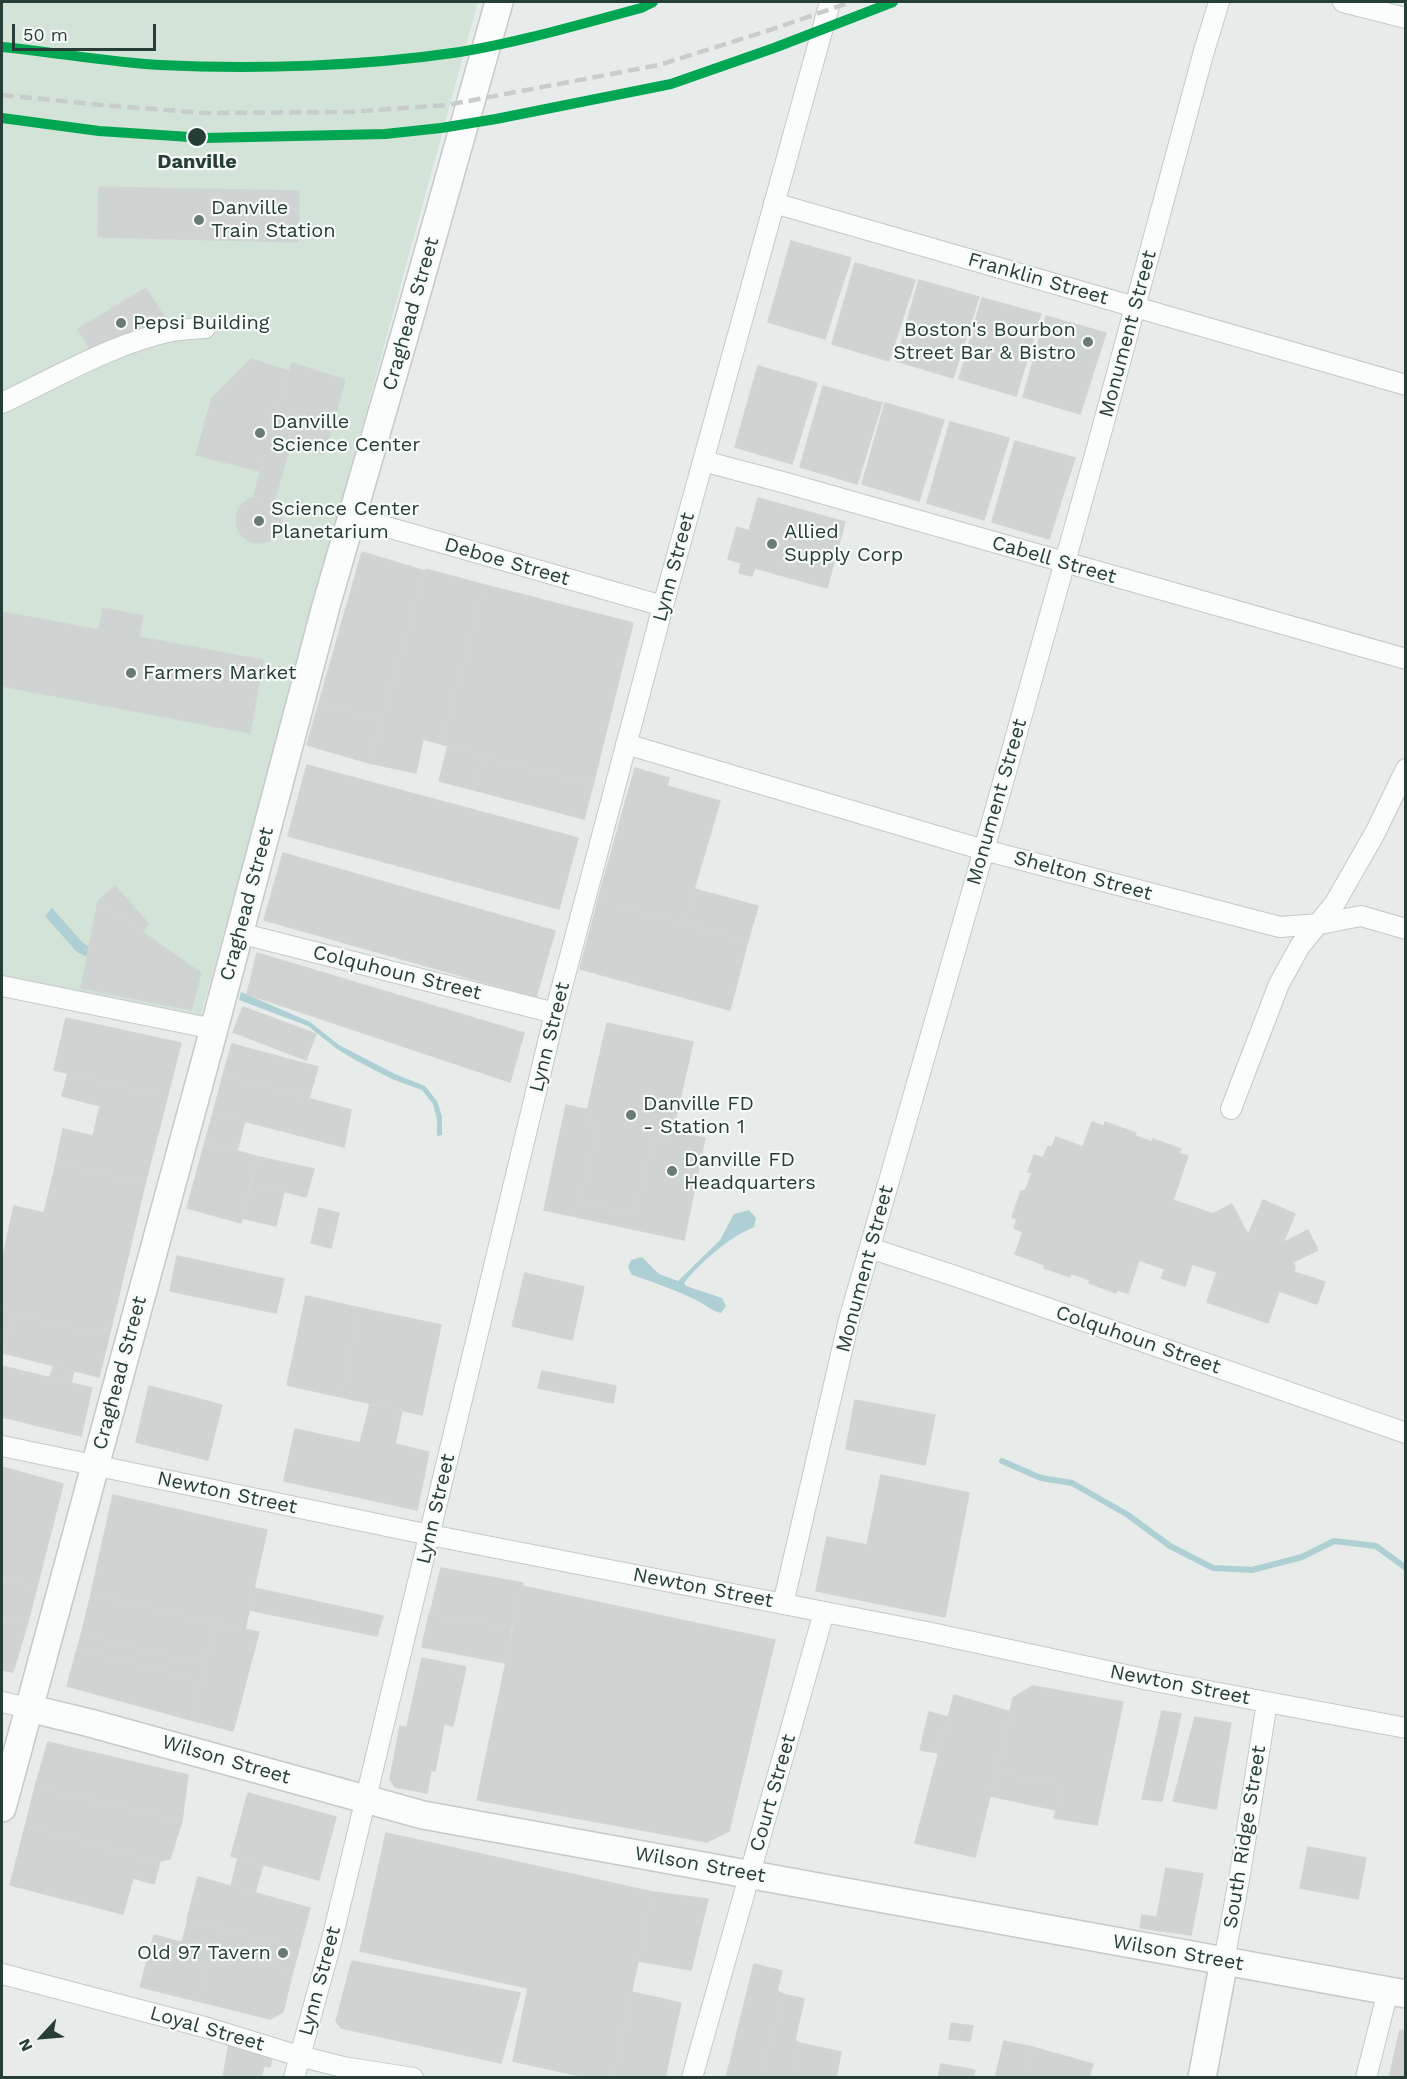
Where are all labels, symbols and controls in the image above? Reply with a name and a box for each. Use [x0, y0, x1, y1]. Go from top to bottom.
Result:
scale bar [15, 12, 159, 50]
text: 50 m [23, 24, 68, 45]
marker: Danville [186, 126, 208, 148]
place label: Danville [157, 150, 237, 174]
place label: Danville Train Station [211, 196, 336, 243]
marker: Danville Train Station [192, 213, 206, 227]
street label: Craghead Street [378, 235, 444, 393]
street label: Franklin Street [965, 247, 1111, 311]
street label: Monument Street [1094, 248, 1162, 420]
place label: Pepsi Building [133, 311, 269, 335]
marker: Pepsi Building [114, 316, 128, 330]
place label: Boston's Bourbon Street Bar & Bistro [893, 318, 1076, 365]
marker: Boston's Bourbon Street Bar & Bistro [1081, 335, 1095, 349]
place label: Danville Science Center [272, 410, 420, 457]
marker: Danville Science Center [253, 426, 267, 440]
place label: Science Center Planetarium [271, 497, 419, 544]
street label: Lynn Street [648, 510, 700, 624]
marker: Science Center Planetarium [252, 514, 266, 528]
place label: Allied Supply Corp [784, 520, 903, 567]
street label: Cabell Street [989, 531, 1119, 589]
street label: Deboe Street [442, 533, 572, 591]
marker: Allied Supply Corp [765, 537, 779, 551]
place label: Farmers Market [143, 661, 296, 685]
marker: Farmers Market [124, 666, 138, 680]
street label: Monument Street [962, 716, 1032, 888]
street label: Craghead Street [215, 824, 279, 984]
street label: Shelton Street [1011, 846, 1155, 906]
street label: Colquhoun Street [310, 940, 484, 1006]
street label: Lynn Street [525, 980, 575, 1094]
place label: Danville FD - Station 1 [643, 1092, 754, 1139]
marker: Danville FD - Station 1 [624, 1108, 638, 1122]
place label: Danville FD Headquarters [684, 1148, 816, 1195]
marker: Danville FD Headquarters [665, 1164, 679, 1178]
street label: Monument Street [831, 1183, 899, 1355]
street label: Craghead Street [88, 1293, 152, 1453]
street label: Colquhoun Street [1052, 1301, 1224, 1379]
street label: Lynn Street [412, 1452, 460, 1566]
street label: Newton Street [155, 1466, 299, 1520]
street label: Newton Street [631, 1563, 775, 1613]
street label: Newton Street [1108, 1660, 1252, 1710]
street label: Wilson Street [159, 1730, 293, 1790]
street label: Court Street [745, 1732, 801, 1854]
street label: South Ridge Street [1219, 1744, 1271, 1930]
street label: Wilson Street [633, 1842, 767, 1888]
street label: Lynn Street [294, 1924, 346, 2038]
street label: Wilson Street [1111, 1930, 1245, 1976]
place label: Old 97 Tavern [137, 1941, 271, 1965]
marker: Old 97 Tavern [276, 1946, 290, 1960]
street label: Loyal Street [147, 2001, 267, 2057]
north arrow [12, 2007, 72, 2067]
text: N [14, 2036, 37, 2055]

